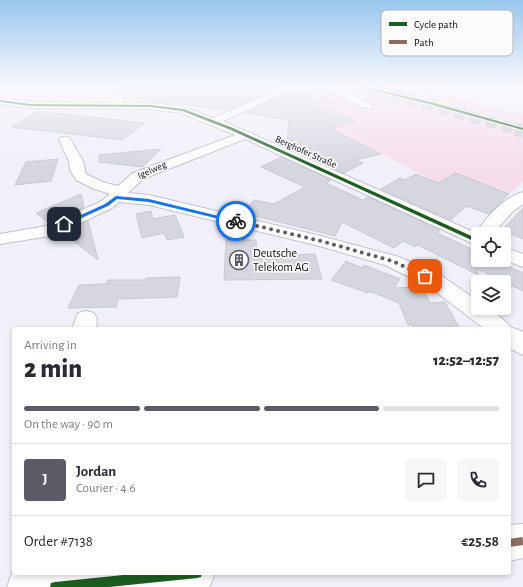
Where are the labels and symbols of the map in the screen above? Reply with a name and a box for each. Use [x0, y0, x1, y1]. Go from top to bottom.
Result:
legend [381, 10, 513, 56]
text: Cycle path [414, 19, 458, 30]
text: Path [414, 37, 434, 48]
street label: Berghofer Straße [274, 134, 339, 170]
street label: Igelweg [136, 159, 168, 181]
courier [216, 201, 256, 241]
pin [47, 207, 81, 241]
place label: Deutsche Telekom AG [253, 247, 309, 273]
building icon: Deutsche Telekom AG [228, 249, 250, 271]
pin [408, 259, 442, 293]

